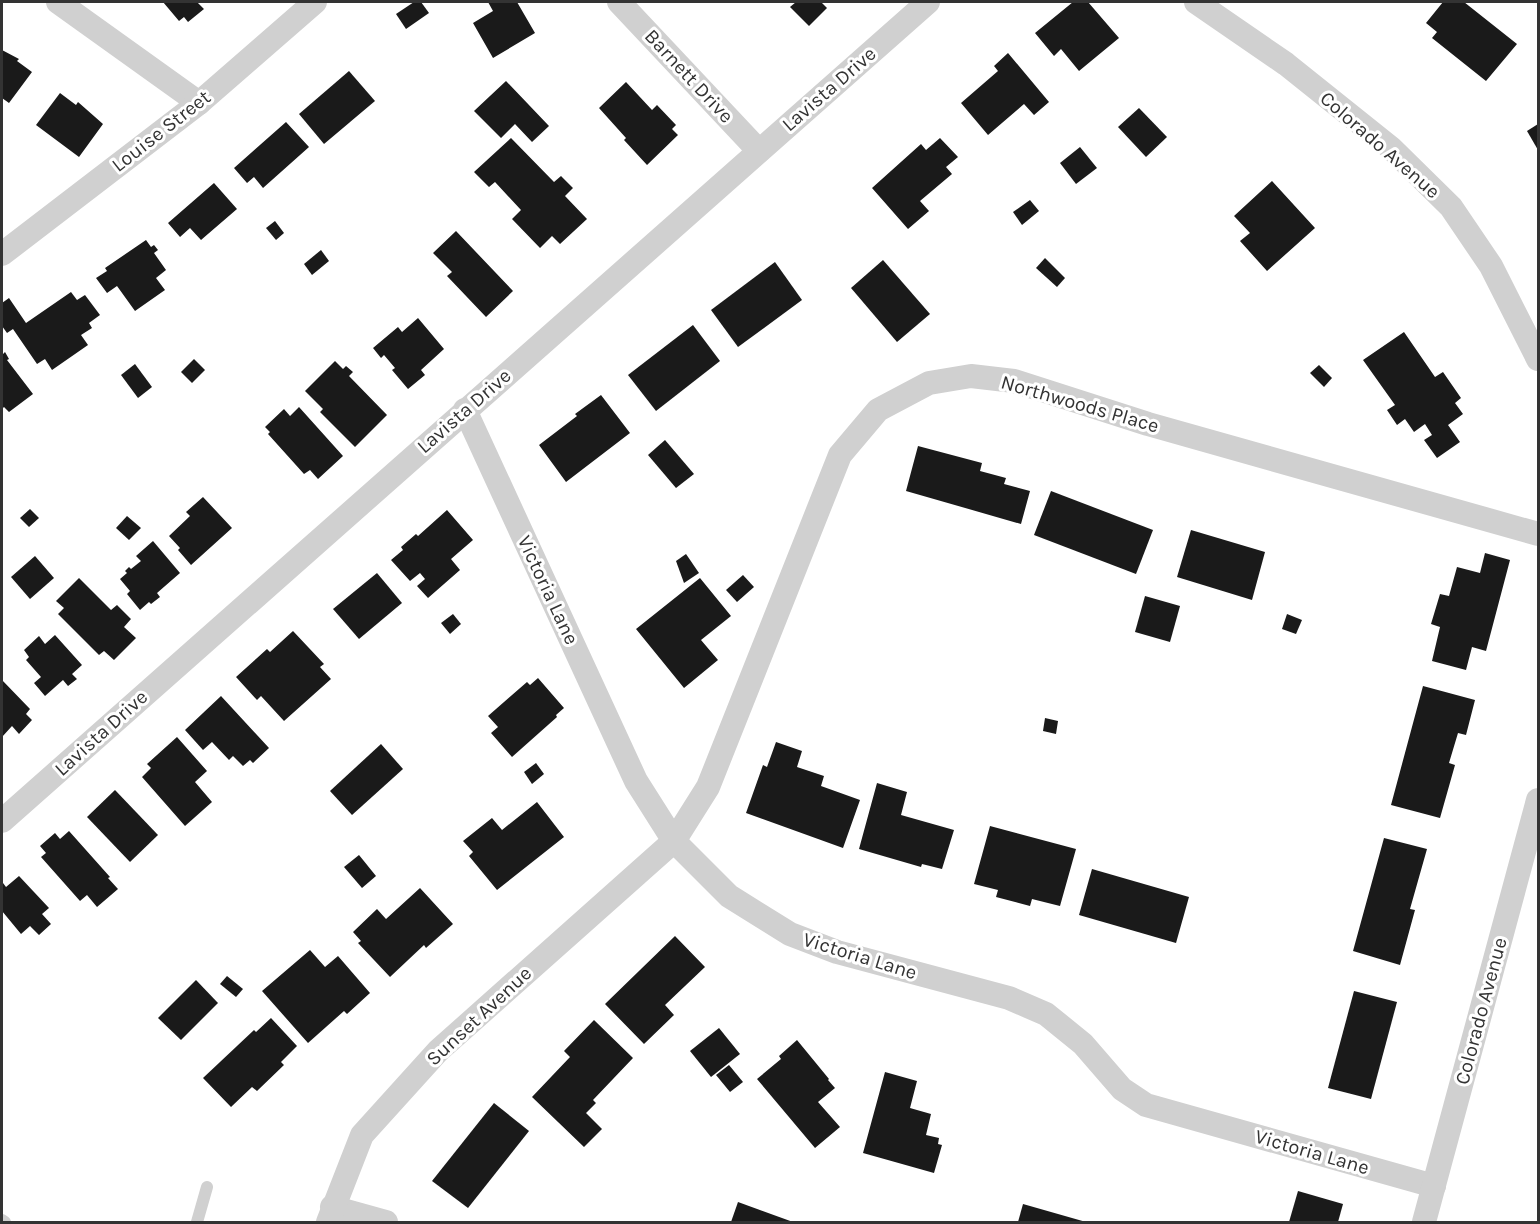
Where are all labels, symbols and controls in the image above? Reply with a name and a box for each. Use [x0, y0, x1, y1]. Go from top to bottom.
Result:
street label: Barnett Drive [640, 24, 738, 128]
street label: Lavista Drive [777, 42, 881, 136]
street label: Louise Street [107, 85, 215, 177]
street label: Colorado Avenue [1315, 87, 1445, 203]
street label: Lavista Drive [412, 364, 516, 458]
street label: Northwoods Place [998, 370, 1162, 438]
street label: Victoria Lane [513, 532, 583, 648]
street label: Lavista Drive [50, 685, 152, 781]
street label: Victoria Lane [800, 928, 920, 984]
street label: Colorado Avenue [1450, 935, 1512, 1087]
street label: Sunset Avenue [422, 962, 536, 1070]
street label: Victoria Lane [1252, 1125, 1372, 1179]

